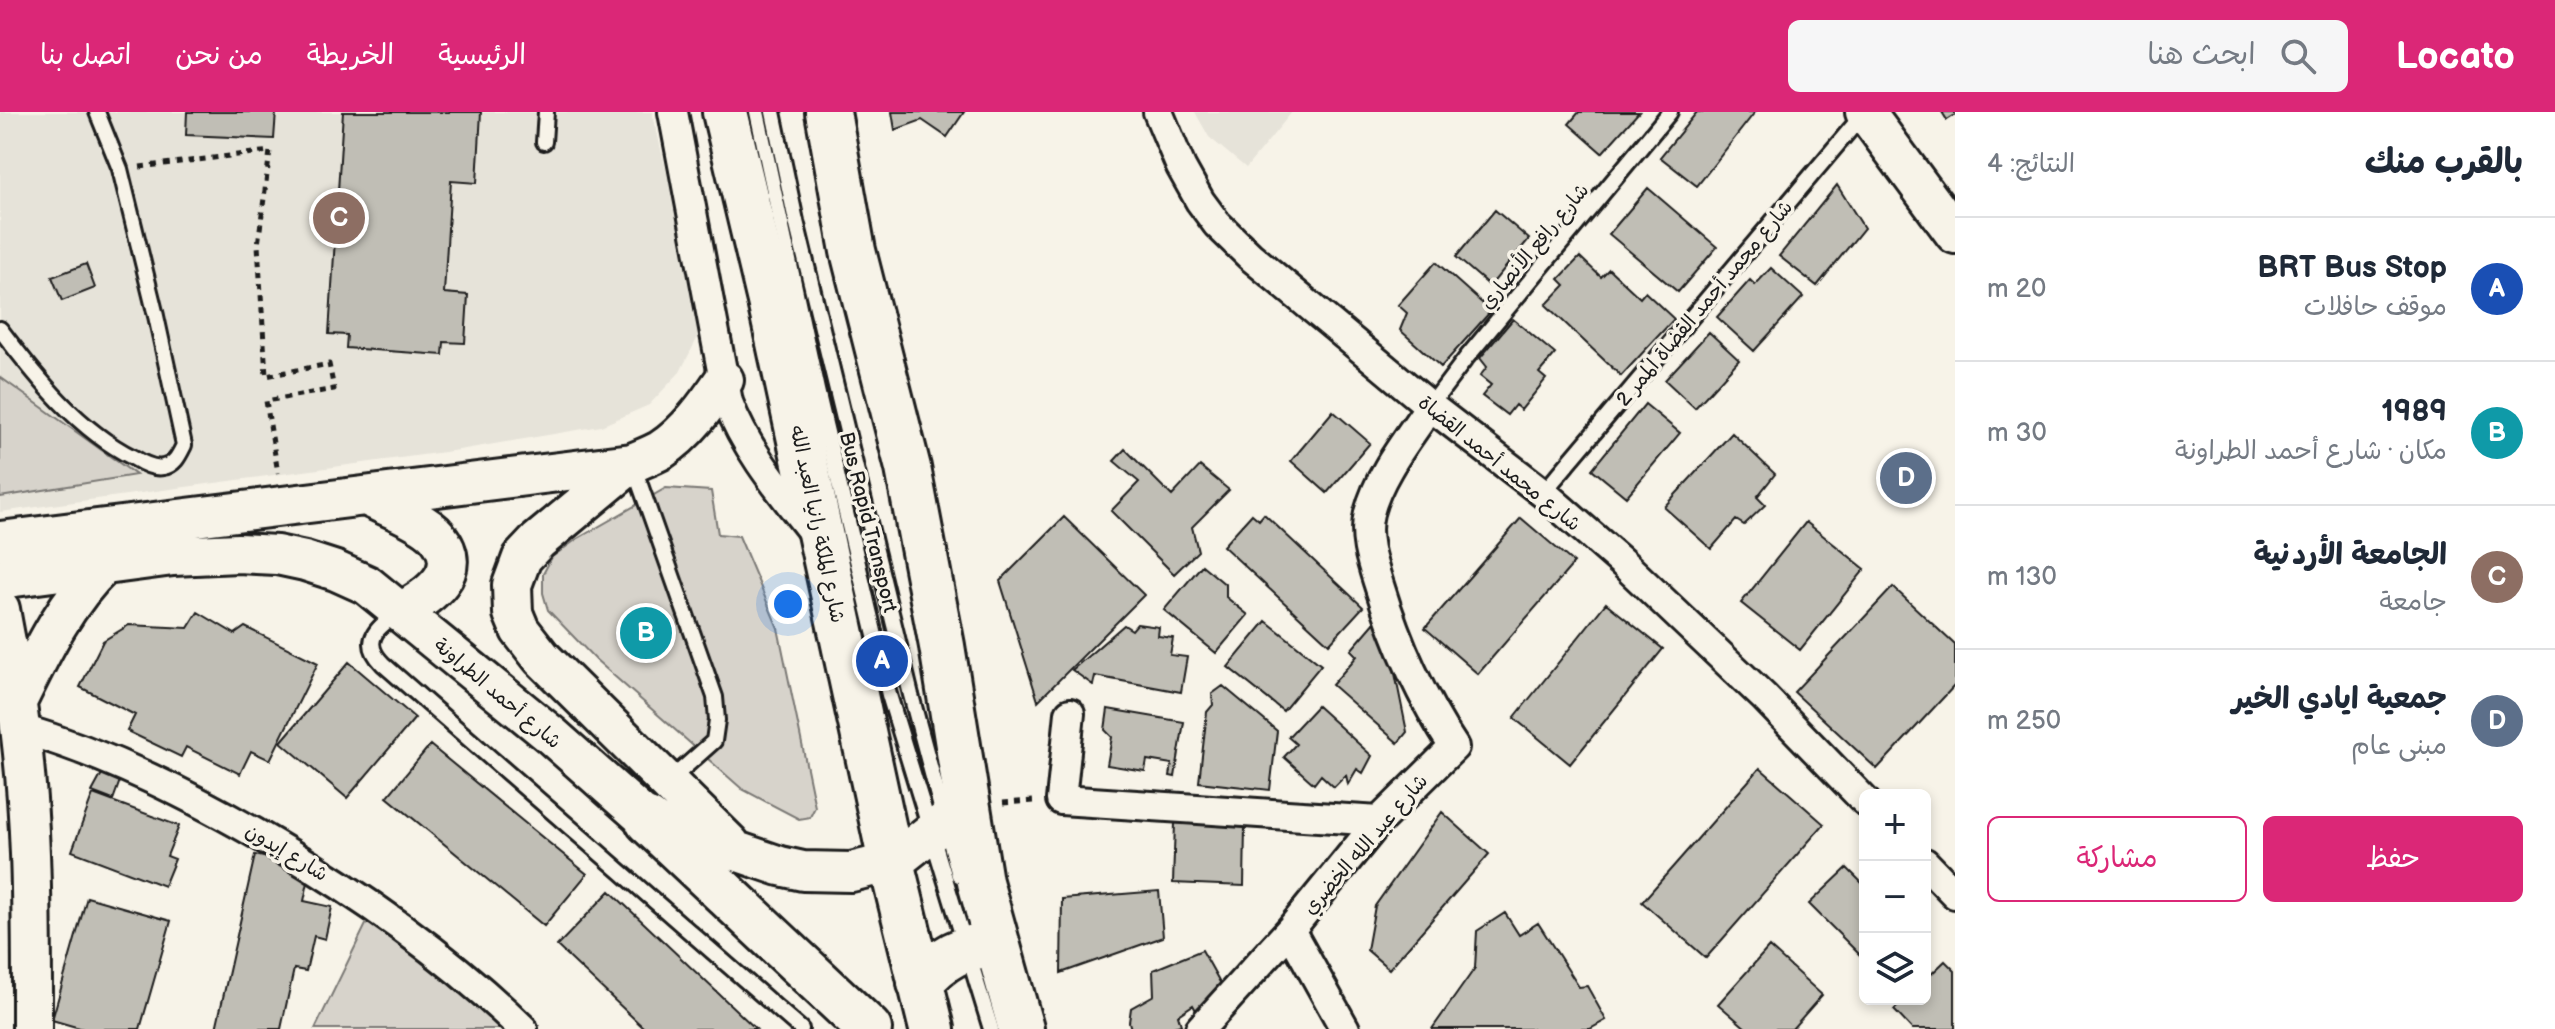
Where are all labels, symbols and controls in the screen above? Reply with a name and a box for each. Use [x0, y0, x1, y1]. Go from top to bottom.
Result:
search box [1788, 20, 2348, 92]
icon: search [2276, 34, 2320, 78]
text: Locato [2396, 34, 2515, 79]
text: ابحث هنا [2147, 37, 2256, 73]
text: اتصل بنا [40, 39, 131, 72]
text: من نحن [175, 39, 263, 72]
text: الخريطة [307, 39, 394, 72]
text: الرئيسية [438, 39, 526, 72]
text: بالقرب منك [2365, 142, 2523, 183]
text: النتائج: 4 [1987, 149, 2075, 180]
street label: شارع رافع الأنصاري [1474, 178, 1596, 316]
pin: C [313, 188, 365, 248]
street label: شارع محمد أحمد القضاة الممر 2 [1612, 196, 1799, 412]
text: BRT Bus Stop [2257, 250, 2447, 286]
text: 20 m [1987, 274, 2046, 305]
text: A [2489, 274, 2505, 305]
text: موقف حافلات [2304, 292, 2447, 323]
street label: شارع محمد أحمد القضاة [1413, 391, 1585, 537]
text: 1989 [2381, 394, 2447, 430]
text: 30 m [1987, 418, 2047, 449]
text: B [2488, 418, 2506, 449]
street label: شارع الملكة رانيا العبد الله [783, 423, 850, 625]
street label: Bus Rapid Transport [834, 430, 902, 615]
text: مكان · شارع أحمد الطراونة [2175, 436, 2447, 467]
pin: D [1880, 448, 1932, 508]
text: الجامعة الأردنية [2254, 537, 2447, 573]
text: 130 m [1987, 562, 2057, 593]
text: C [2488, 562, 2506, 593]
your location [768, 584, 808, 624]
text: جامعة [2379, 587, 2447, 618]
pin: B [620, 603, 672, 663]
pin: A [856, 631, 908, 691]
street label: شارع أحمد الطراونة [428, 633, 566, 755]
text: جمعية ايادي الخير [2232, 681, 2447, 717]
text: 250 m [1987, 706, 2061, 737]
text: D [2488, 706, 2506, 737]
text: مبنى عام [2351, 731, 2447, 762]
street label: شارع عبد الله الخضري [1298, 770, 1435, 921]
map controls [1859, 789, 1931, 1005]
button: + [1859, 789, 1931, 861]
button: مشاركة [1987, 816, 2247, 902]
button: حفظ [2263, 816, 2523, 902]
street label: شارع إيدون [240, 819, 332, 888]
button: − [1859, 861, 1931, 933]
button: layers [1859, 933, 1931, 1005]

